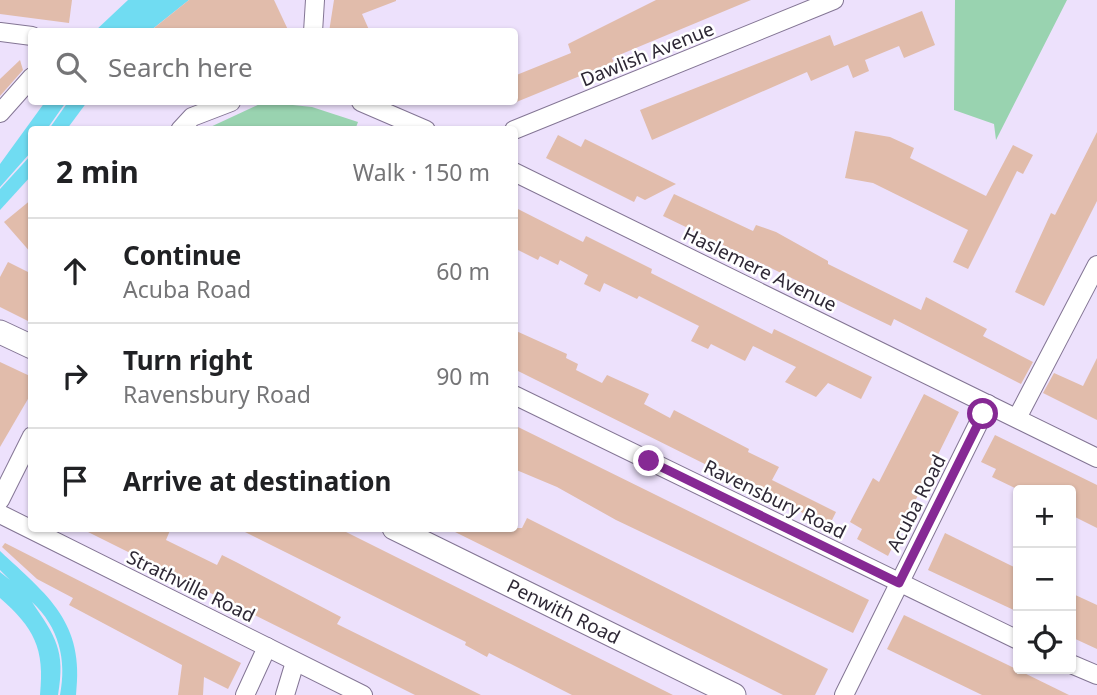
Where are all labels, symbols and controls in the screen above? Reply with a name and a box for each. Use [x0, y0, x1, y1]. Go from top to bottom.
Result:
street label: Dawlish Avenue [576, 15, 718, 93]
search box [28, 28, 518, 105]
icon: search [52, 48, 90, 86]
text: Search here [108, 49, 253, 85]
text: 2 min [56, 151, 139, 192]
text: Walk · 150 m [353, 156, 490, 188]
street label: Haslemere Avenue [679, 221, 841, 317]
text: Continue [123, 237, 241, 273]
icon: ahead [56, 252, 94, 290]
text: 60 m [436, 255, 490, 287]
text: Acuba Road [123, 273, 251, 305]
text: Turn right [123, 342, 253, 378]
icon: right [56, 357, 94, 395]
text: 90 m [436, 360, 490, 392]
text: Ravensbury Road [123, 378, 311, 410]
route start [967, 398, 998, 429]
route end [633, 445, 664, 476]
street label: Acuba Road [880, 450, 952, 556]
street label: Ravensbury Road [700, 453, 850, 545]
icon: arrive [56, 462, 94, 500]
text: Arrive at destination [123, 463, 392, 499]
map controls [1013, 485, 1076, 674]
button: + [1013, 485, 1076, 548]
street label: Strathville Road [123, 544, 259, 628]
button: − [1013, 548, 1076, 611]
street label: Penwith Road [503, 573, 625, 650]
button: locate [1013, 611, 1076, 674]

